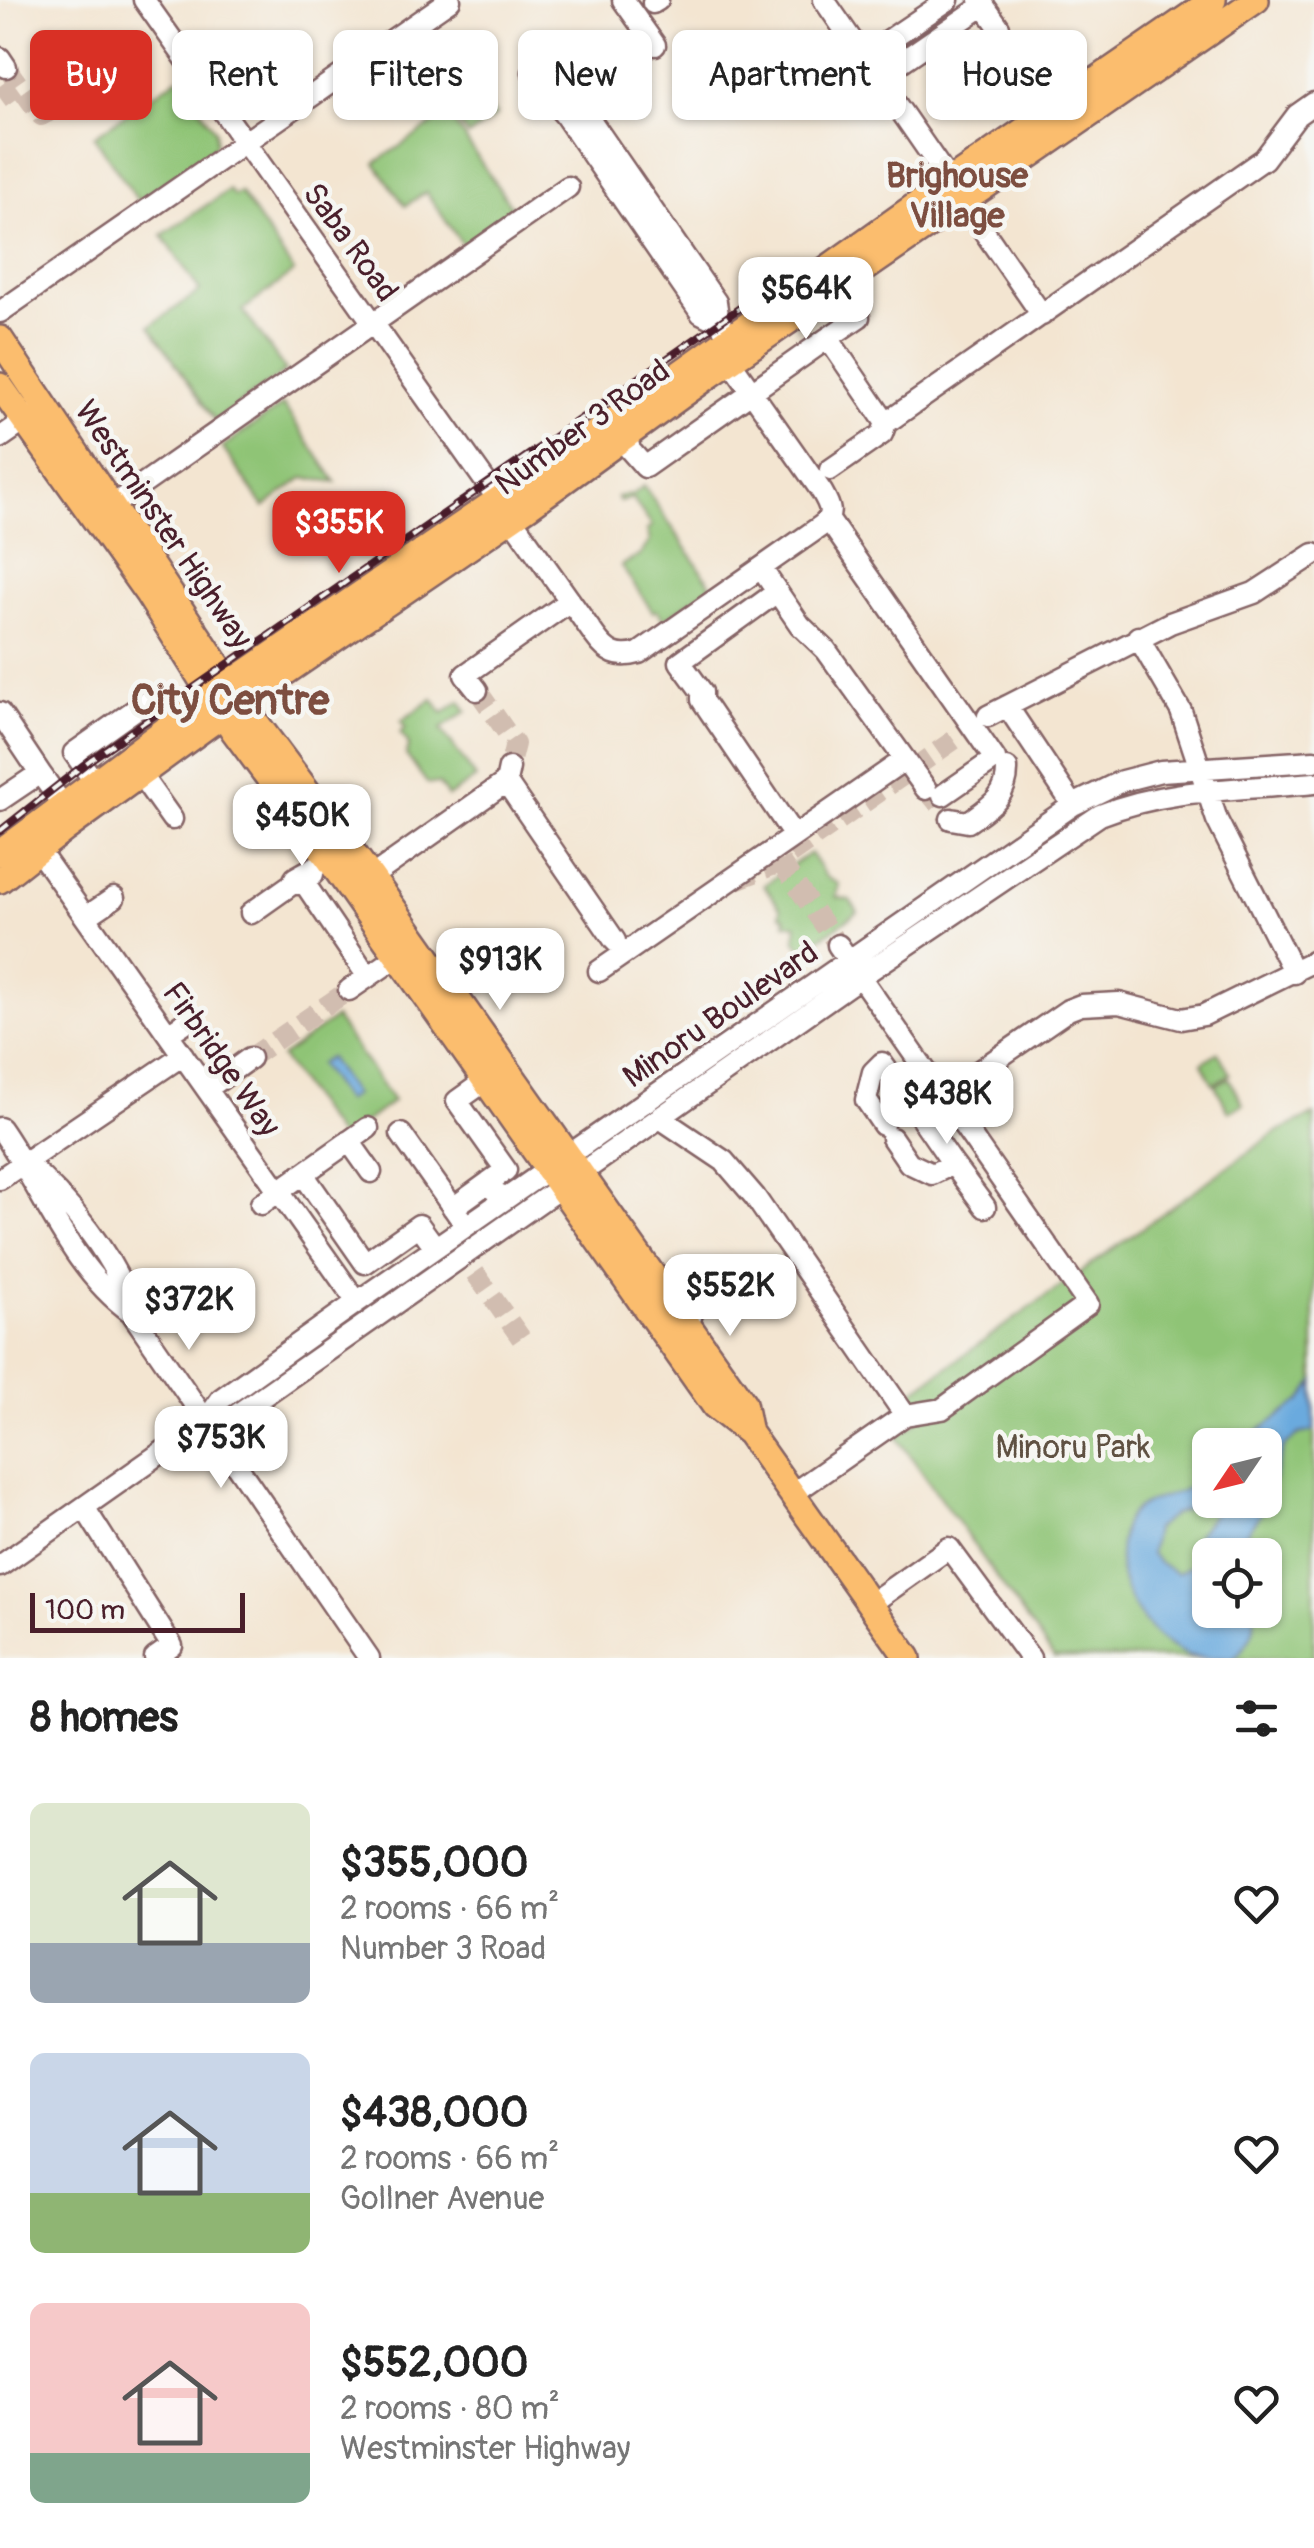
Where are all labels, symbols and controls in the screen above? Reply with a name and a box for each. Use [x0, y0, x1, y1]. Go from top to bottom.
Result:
chip: Buy [30, 30, 152, 120]
chip: Rent [172, 30, 313, 120]
chip: Filters [333, 30, 498, 120]
chip: New [518, 30, 652, 120]
chip: Apartment [672, 30, 906, 120]
chip: House [926, 30, 1087, 120]
district label: Brighouse Village [886, 154, 1029, 238]
street label: Saba Road [294, 175, 407, 310]
pin: $564K [736, 257, 876, 342]
text: $564K [760, 269, 852, 309]
street label: Number 3 Road [487, 351, 678, 505]
street label: Westminster Highway [65, 393, 261, 656]
pin: $355K [269, 491, 409, 576]
text: $355K [294, 503, 384, 543]
district label: City Centre [131, 675, 330, 727]
pin: $450K [232, 784, 372, 869]
text: $450K [255, 796, 349, 836]
pin: $913K [430, 928, 570, 1013]
street label: Minoru Boulevard [615, 933, 826, 1097]
text: $913K [458, 940, 542, 980]
street label: Firbridge Way [153, 975, 289, 1145]
pin: $438K [877, 1062, 1017, 1147]
text: $438K [902, 1074, 992, 1114]
pin: $552K [660, 1254, 800, 1339]
text: $552K [685, 1266, 775, 1306]
pin: $372K [119, 1268, 259, 1353]
text: $372K [144, 1280, 234, 1320]
pin: $753K [151, 1406, 291, 1491]
text: $753K [177, 1418, 265, 1458]
park label: Minoru Park [996, 1428, 1150, 1468]
north arrow [1192, 1428, 1282, 1518]
map controls [1192, 1428, 1282, 1628]
button: locate [1192, 1538, 1282, 1628]
scale bar [30, 1588, 245, 1632]
text: 100 m [45, 1593, 125, 1628]
icon: filters [1229, 1691, 1284, 1746]
text: 8 homes [30, 1692, 178, 1744]
text: $355,000 [340, 1837, 528, 1889]
icon: home [110, 1843, 230, 1963]
icon: heart [1229, 1876, 1284, 1931]
text: 2 rooms · 66 m² [340, 1889, 559, 1929]
text: Number 3 Road [340, 1929, 546, 1969]
text: $438,000 [340, 2087, 528, 2139]
icon: home [110, 2093, 230, 2213]
icon: heart [1229, 2126, 1284, 2181]
text: 2 rooms · 66 m² [340, 2139, 559, 2179]
text: Gollner Avenue [340, 2179, 544, 2219]
text: $552,000 [340, 2337, 529, 2389]
icon: home [110, 2343, 230, 2463]
icon: heart [1229, 2376, 1284, 2431]
text: 2 rooms · 80 m² [340, 2389, 560, 2429]
text: Westminster Highway [340, 2429, 630, 2469]

